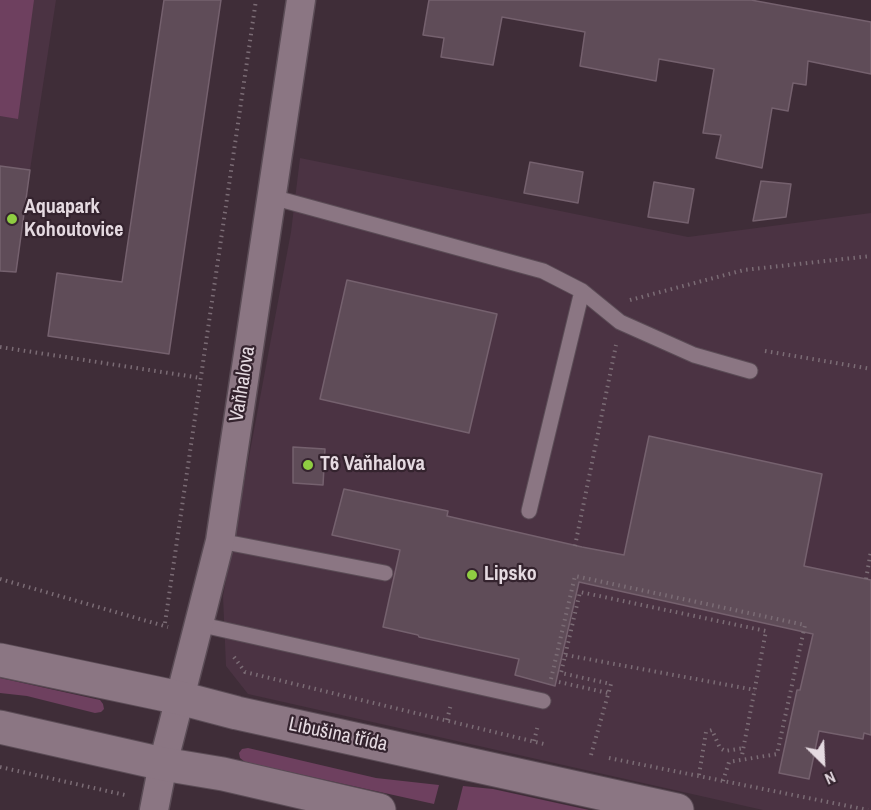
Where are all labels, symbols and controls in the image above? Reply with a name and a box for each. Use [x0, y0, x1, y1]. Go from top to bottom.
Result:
place label: Aquapark Kohoutovice [24, 196, 123, 243]
marker: Aquapark Kohoutovice [5, 212, 19, 226]
street label: Vaňhalova [225, 344, 261, 424]
place label: T6 Vaňhalova [320, 453, 425, 477]
marker: T6 Vaňhalova [301, 458, 315, 472]
place label: Lipsko [484, 563, 537, 587]
marker: Lipsko [465, 568, 479, 582]
street label: Libušina třída [286, 713, 390, 757]
north arrow [793, 732, 853, 792]
text: N [822, 766, 839, 790]

